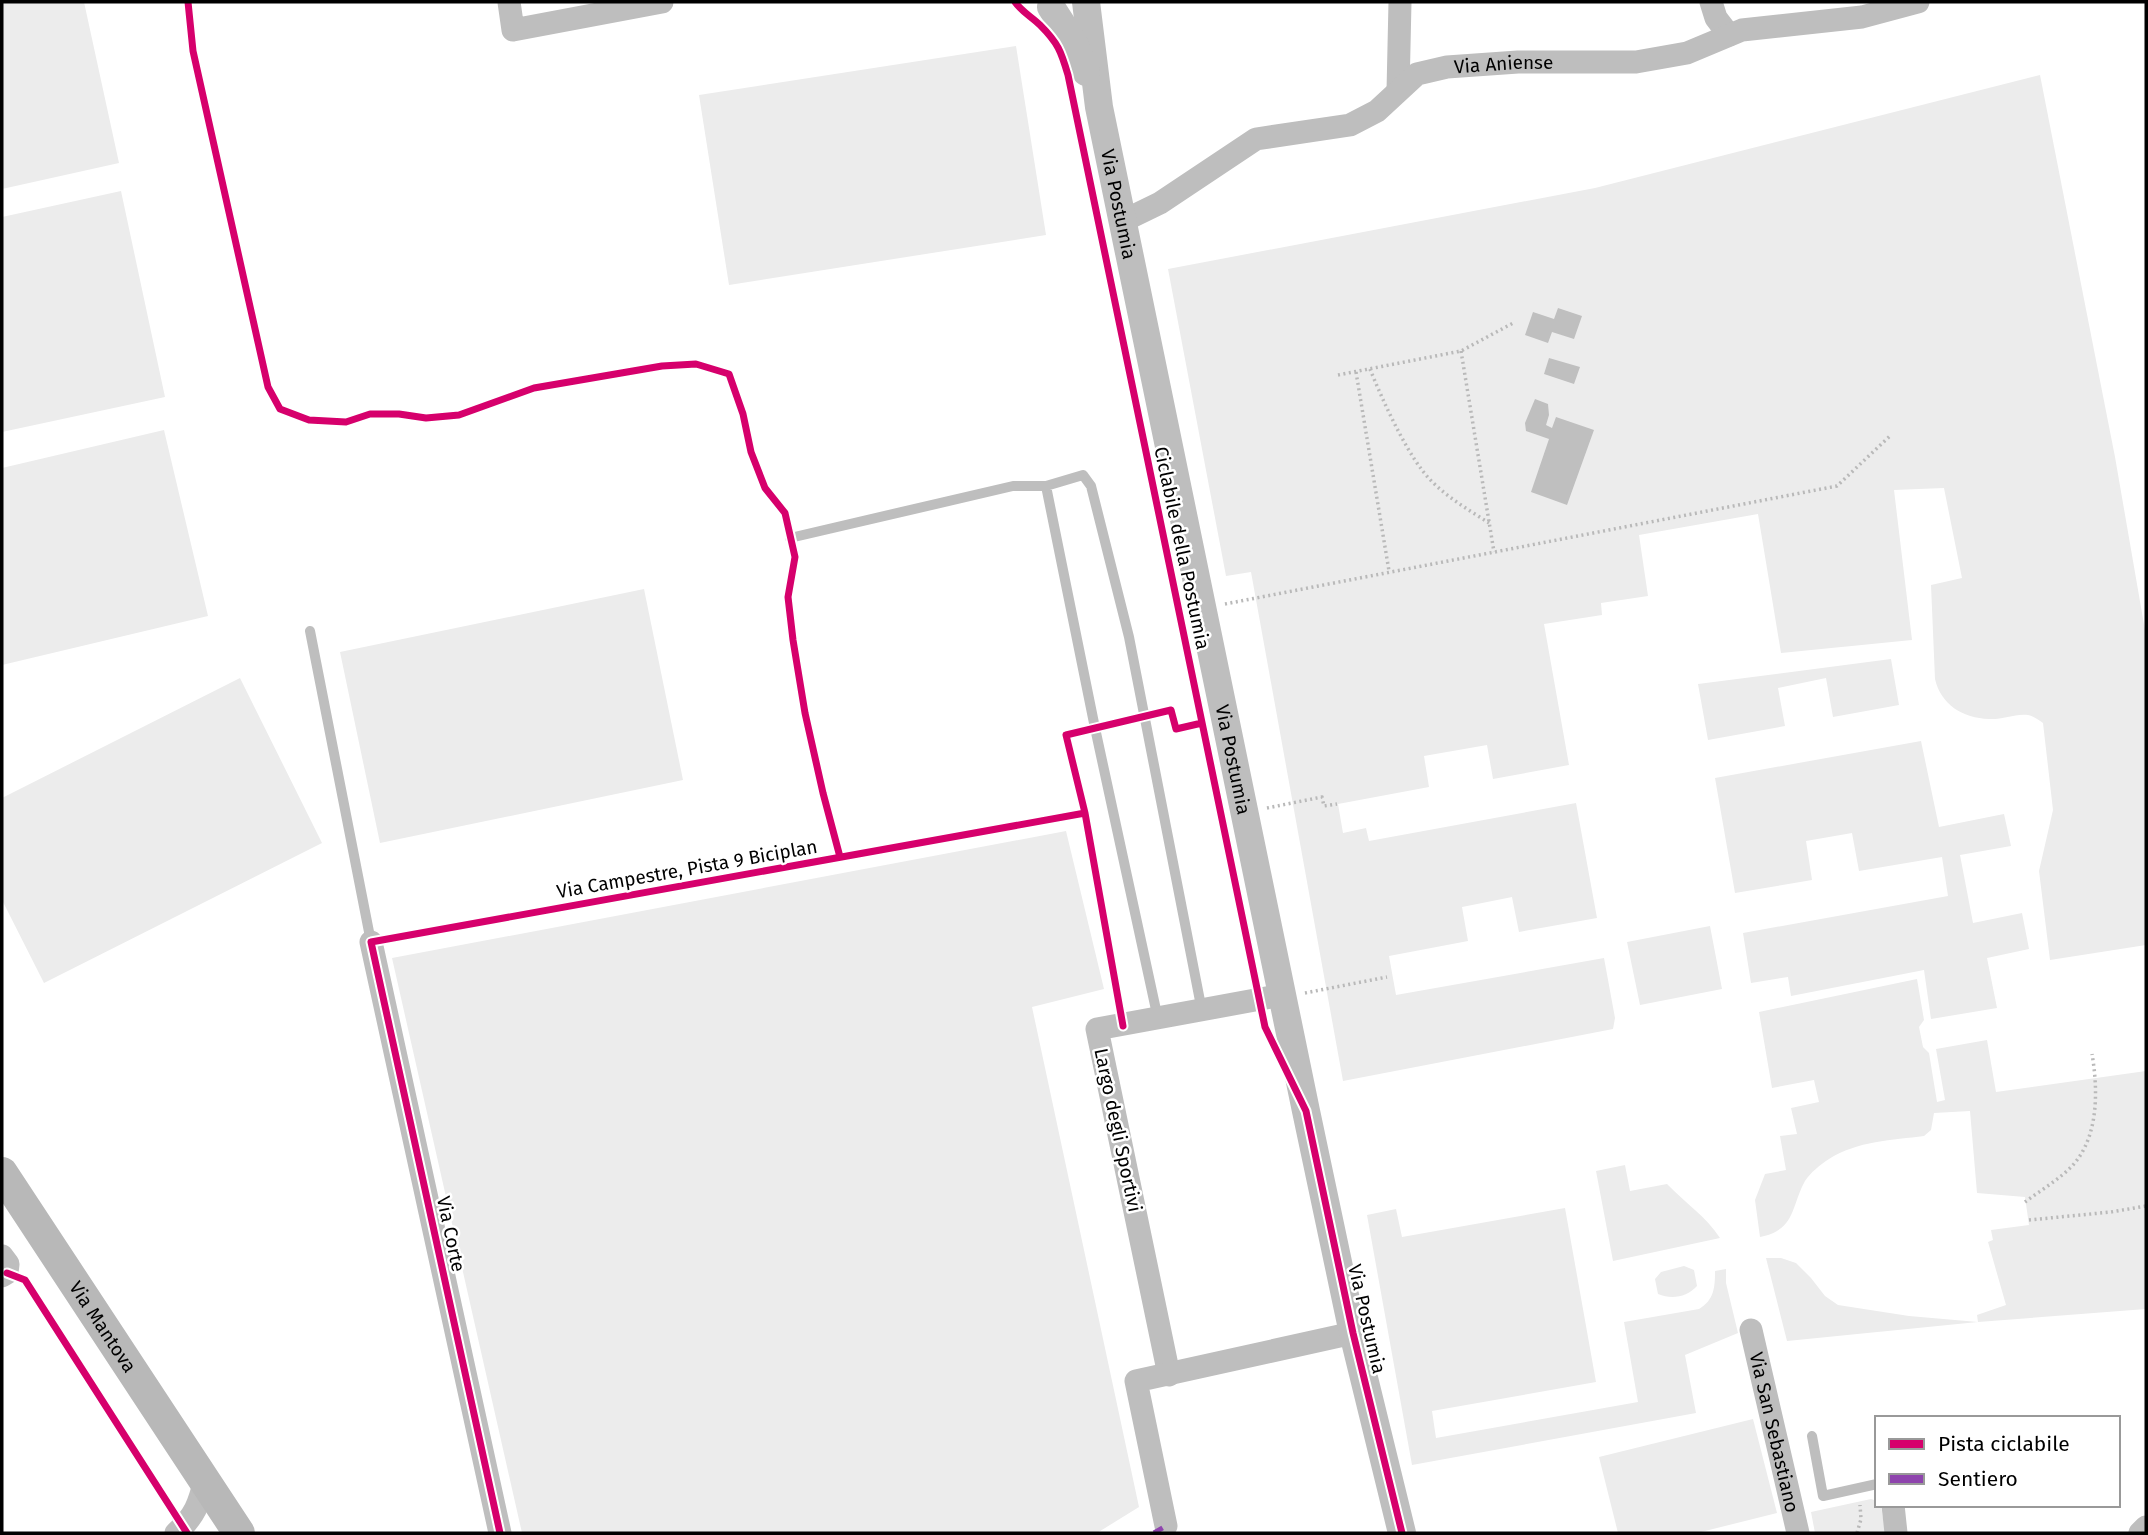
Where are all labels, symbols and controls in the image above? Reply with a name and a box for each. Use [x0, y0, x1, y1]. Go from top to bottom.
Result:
street label: Via Aniense [1453, 50, 1553, 78]
street label: Via Postumia [1096, 147, 1142, 261]
street label: Ciclabile della Postumia [1149, 444, 1215, 652]
street label: Via Postumia [1211, 702, 1256, 817]
street label: Via Campestre, Pista 9 Biciplan [555, 835, 819, 903]
street label: Largo degli Sportivi [1089, 1046, 1147, 1214]
street label: Via Corte [432, 1194, 470, 1274]
street label: Via Postumia [1343, 1262, 1391, 1376]
street label: Via Mantova [65, 1277, 142, 1377]
street label: Via San Sebastiano [1745, 1350, 1804, 1515]
legend [1875, 1416, 2120, 1507]
text: Pista ciclabile [1938, 1431, 2070, 1457]
text: Sentiero [1938, 1466, 2018, 1492]

